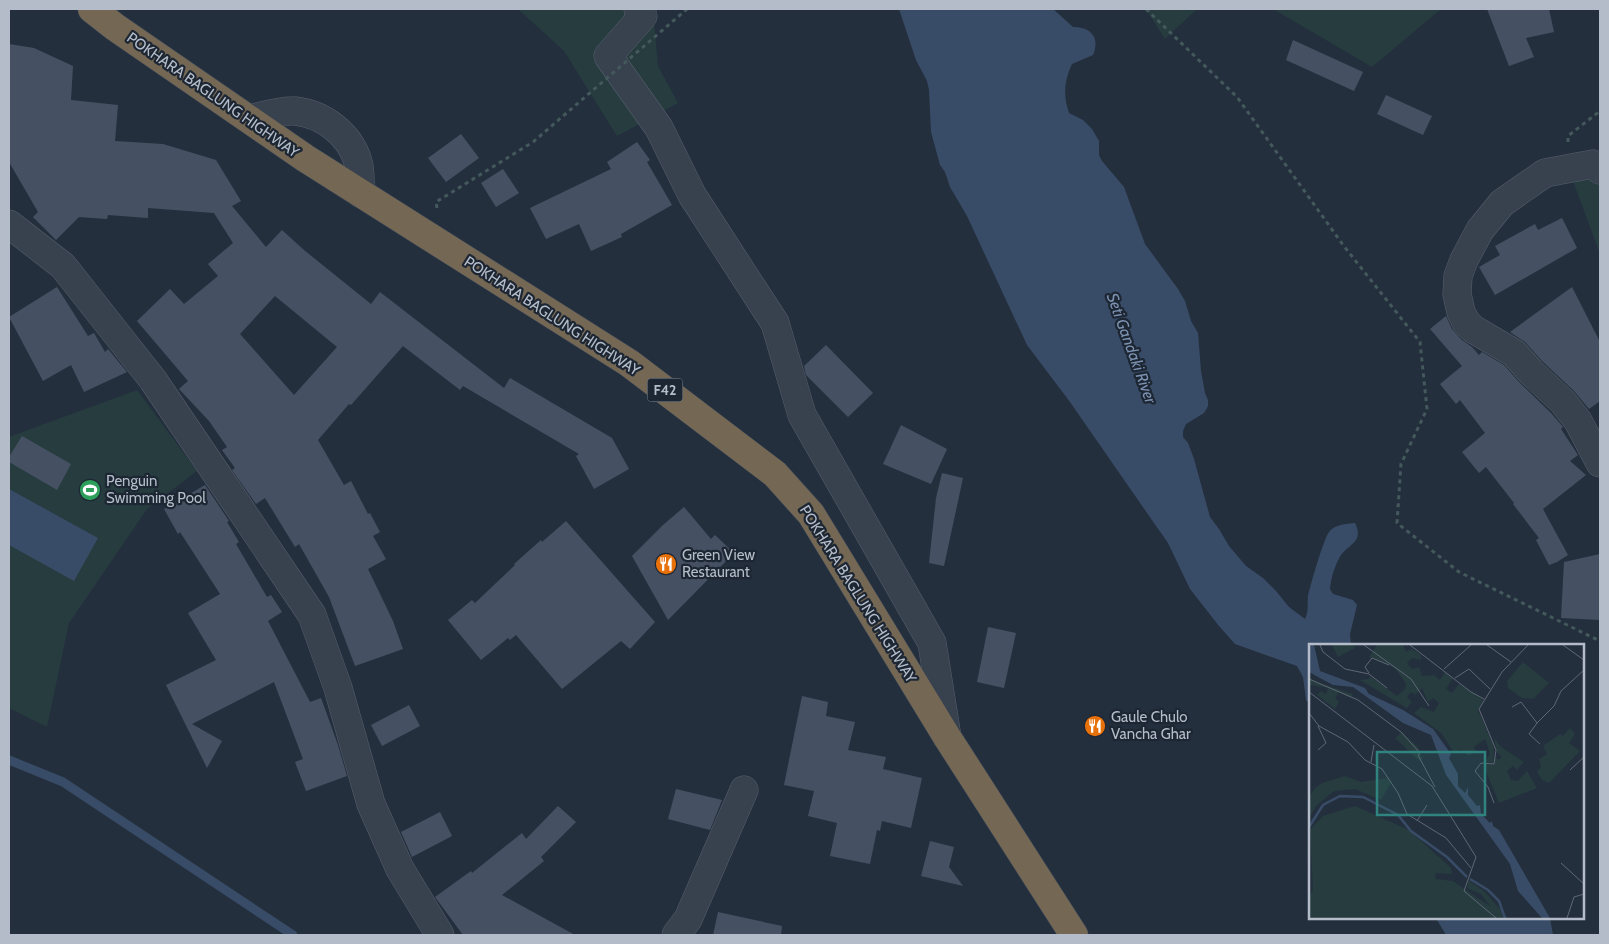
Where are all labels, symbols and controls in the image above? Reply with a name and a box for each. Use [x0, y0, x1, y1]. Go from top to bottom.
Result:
street label: POKHARA BAGLUNG HIGHWAY [124, 29, 303, 162]
street label: POKHARA BAGLUNG HIGHWAY [461, 252, 644, 380]
water label: Seti Gandaki River [1103, 290, 1161, 407]
road number: F42 [648, 378, 682, 402]
place label: Penguin Swimming Pool [106, 472, 206, 507]
sports icon: Penguin Swimming Pool [78, 478, 102, 502]
street label: POKHARA BAGLUNG HIGHWAY [796, 502, 920, 686]
place label: Green View Restaurant [682, 546, 755, 581]
restaurant icon: Green View Restaurant [654, 552, 678, 576]
inset map [1309, 644, 1584, 919]
place label: Gaule Chulo Vancha Ghar [1111, 708, 1191, 743]
restaurant icon: Gaule Chulo Vancha Ghar [1083, 714, 1107, 738]

